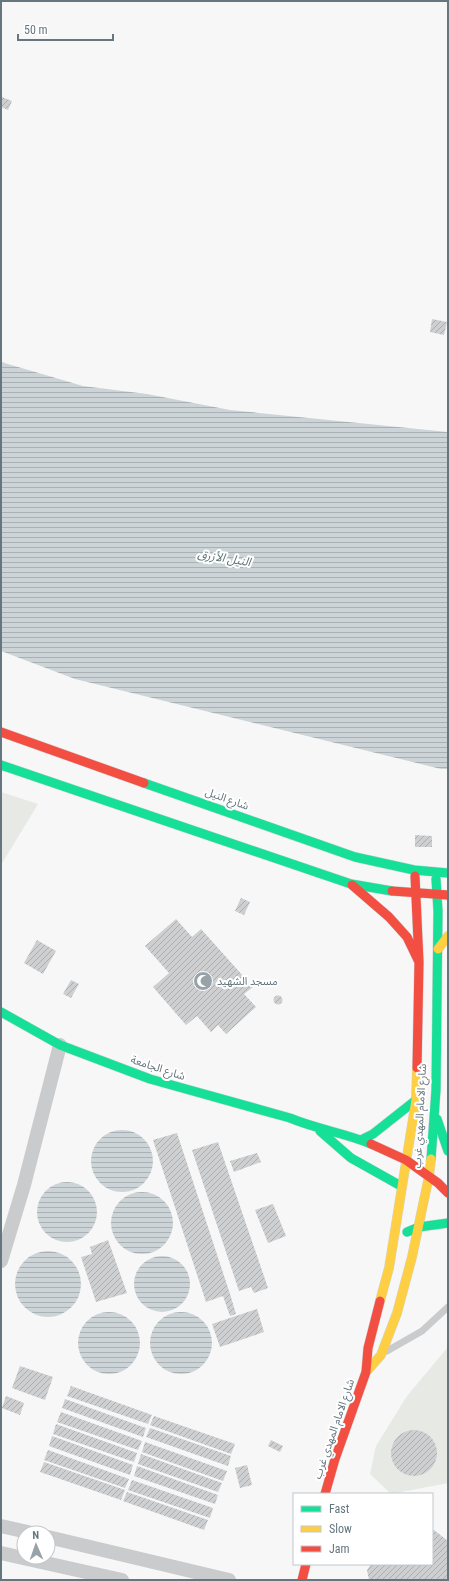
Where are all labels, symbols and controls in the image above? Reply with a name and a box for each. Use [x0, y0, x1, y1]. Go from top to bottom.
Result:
scale bar [18, 16, 113, 42]
text: 50 m [24, 23, 48, 37]
water label: النيل الأزرق [196, 547, 253, 569]
street label: شارع النيل [203, 785, 251, 814]
mosque icon: مسجد الشهيد [192, 970, 214, 992]
place label: مسجد الشهيد [217, 975, 278, 988]
street label: شارع الجامعة [129, 1053, 187, 1084]
street label: شارع الامام المهدي غرب [411, 1063, 432, 1169]
street label: شارع الامام المهدي غرب [311, 1377, 360, 1481]
legend [293, 1493, 433, 1565]
text: Fast [329, 1502, 350, 1516]
text: Slow [329, 1522, 352, 1536]
north arrow [16, 1525, 56, 1565]
text: N [32, 1529, 40, 1542]
text: Jam [329, 1542, 350, 1556]

